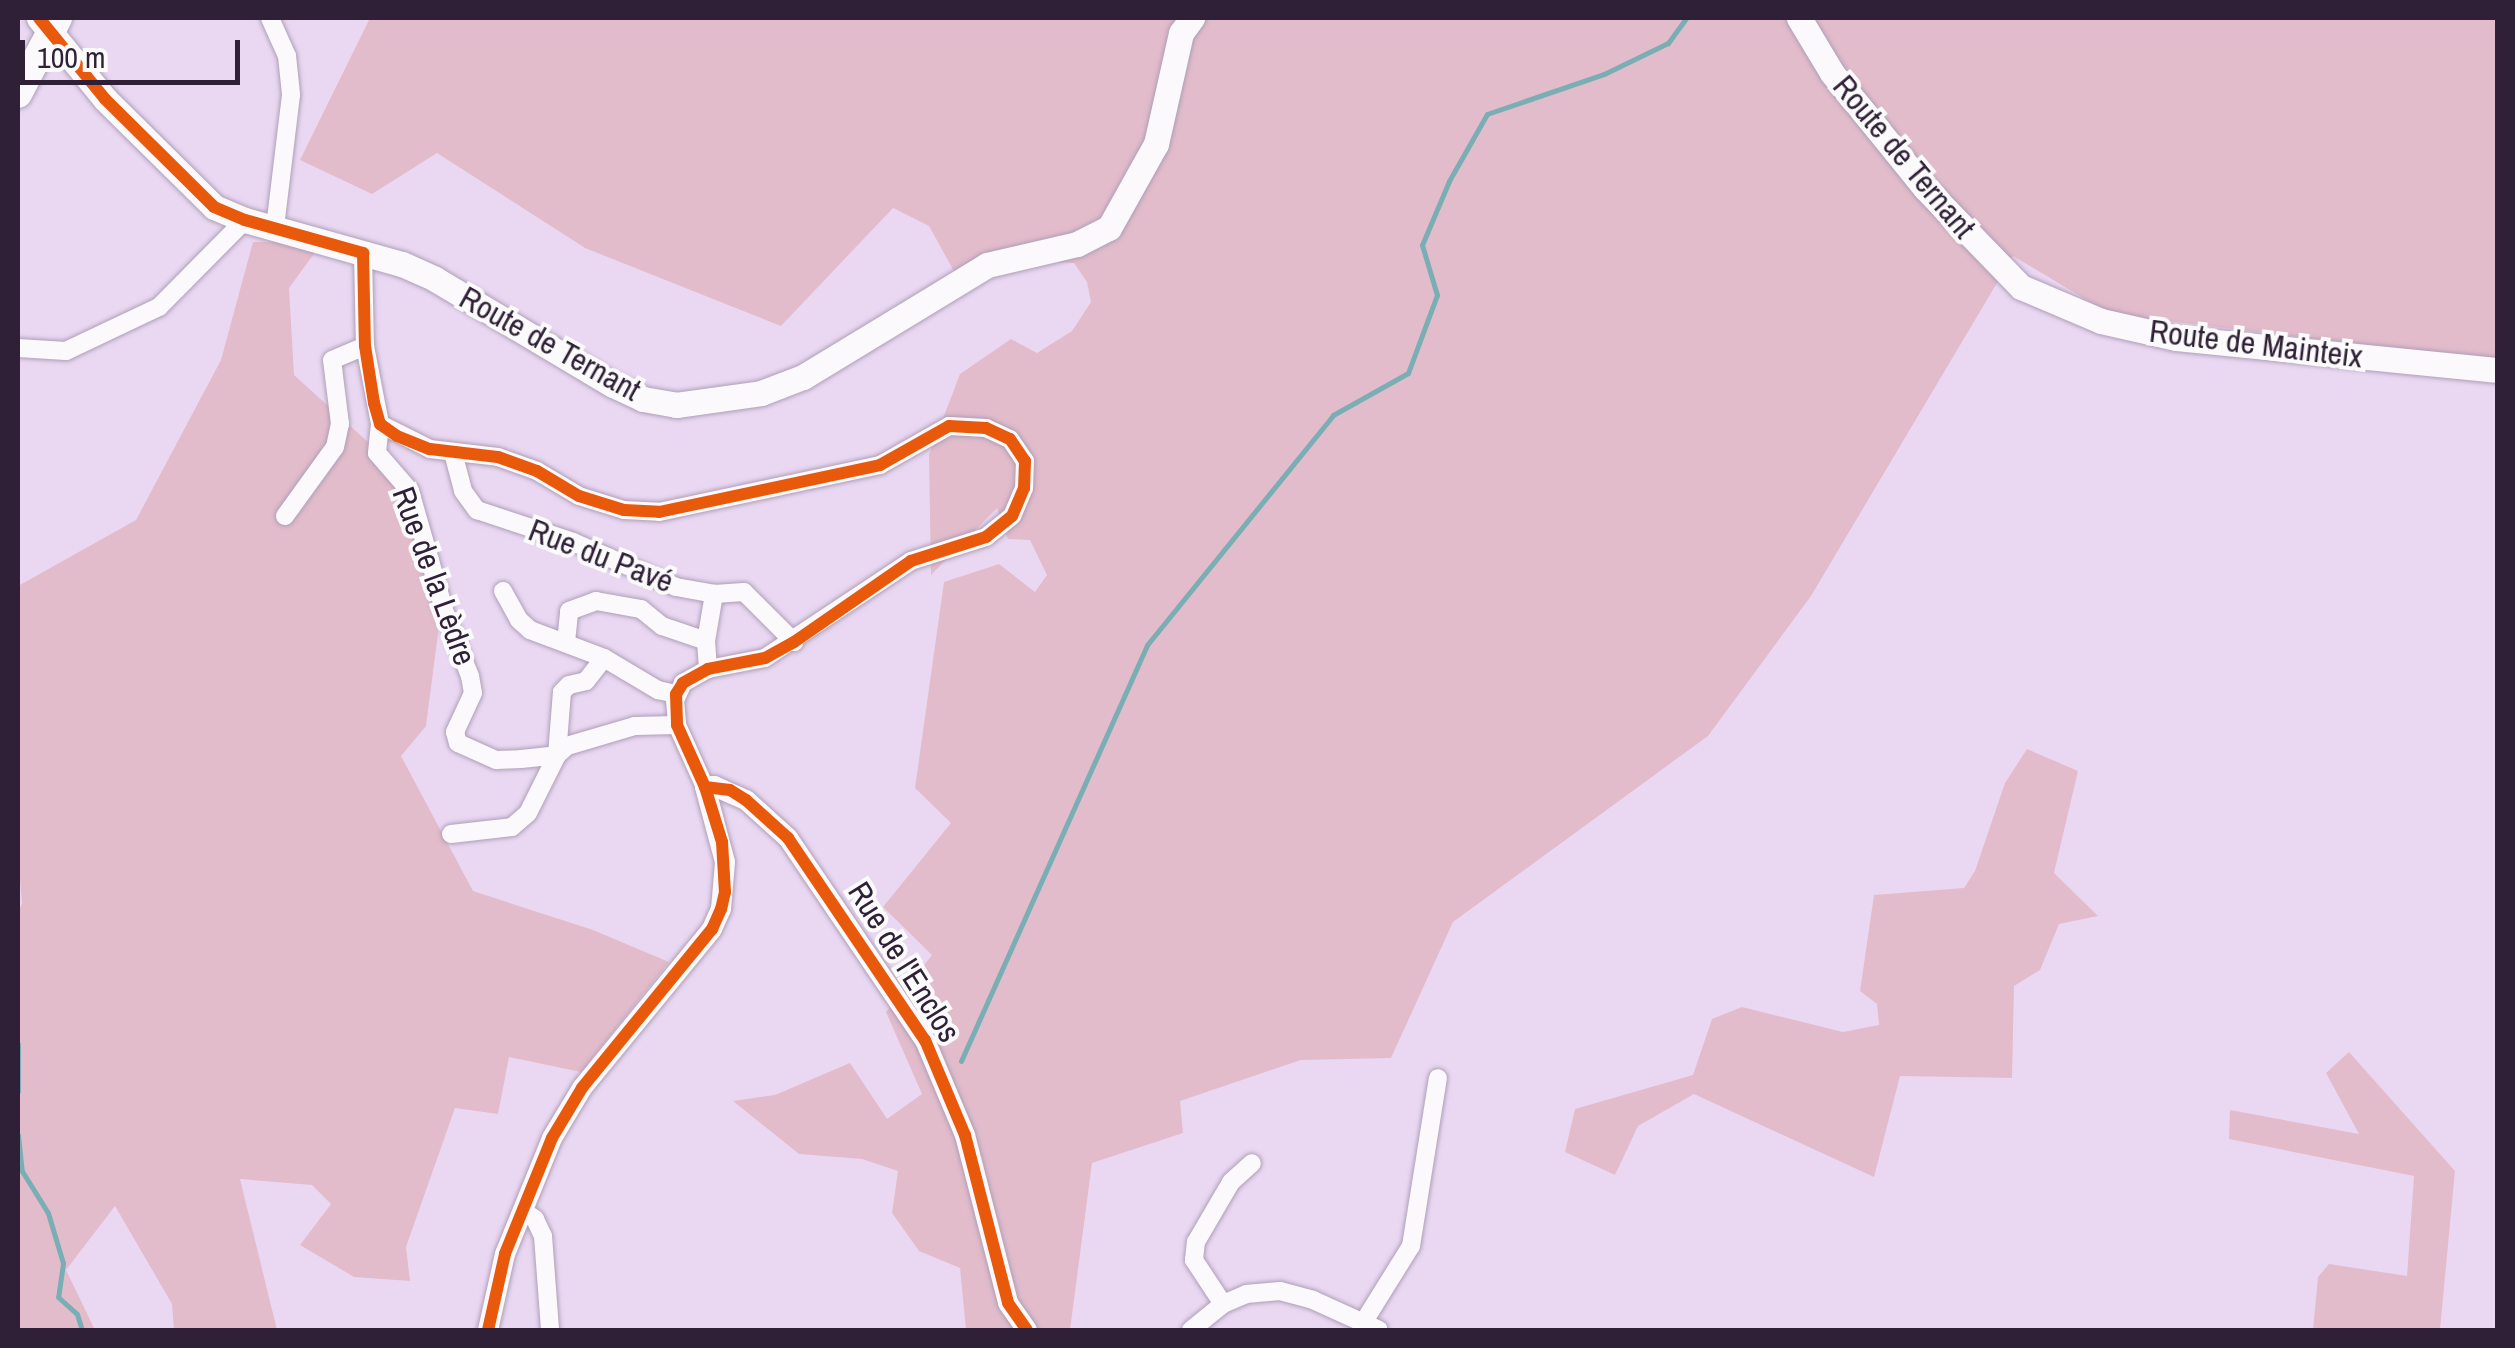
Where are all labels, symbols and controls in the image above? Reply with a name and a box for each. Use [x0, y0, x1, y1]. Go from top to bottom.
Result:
scale bar [25, 20, 245, 82]
text: 100 m [37, 37, 105, 77]
street label: Route de Ternant [1825, 68, 1983, 246]
street label: Route de Ternant [453, 278, 647, 410]
street label: Route de Mainteix [2147, 312, 2365, 376]
street label: Rue de la Lèdre [384, 482, 484, 670]
street label: Rue du Pavé [523, 511, 679, 601]
street label: Rue de l'Enclos [840, 875, 968, 1049]

